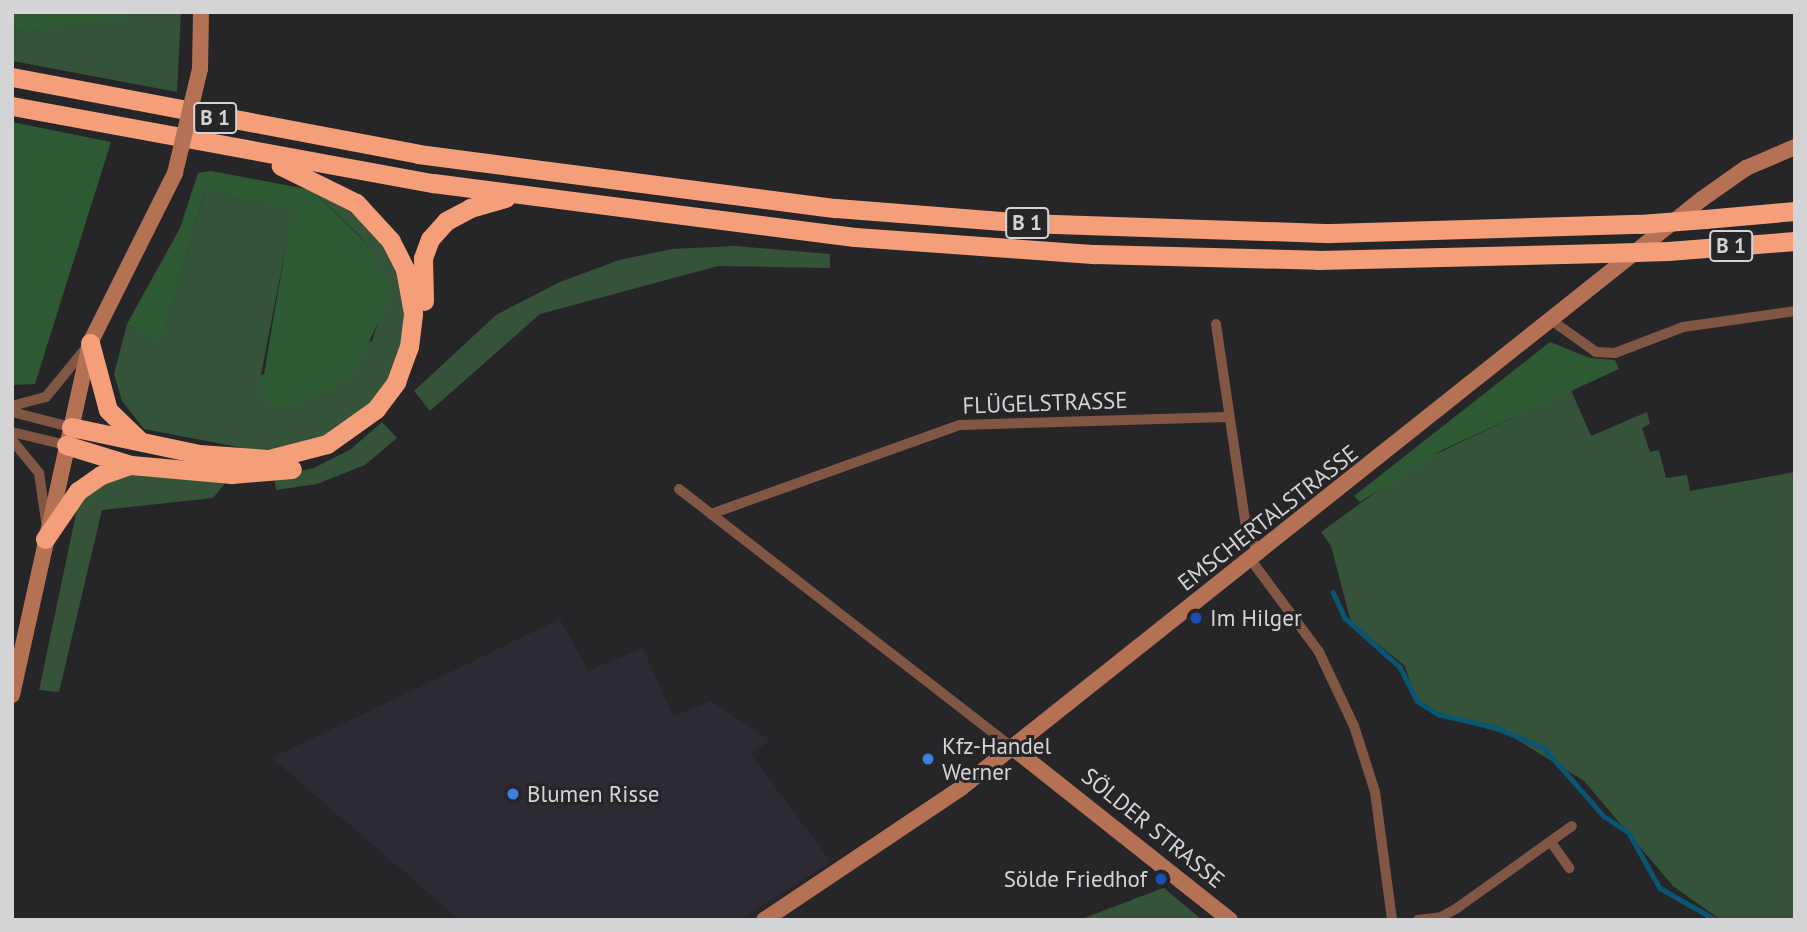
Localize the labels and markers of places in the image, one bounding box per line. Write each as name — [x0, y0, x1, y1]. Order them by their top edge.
place label: Im Hilger — [1210, 604, 1302, 632]
marker: Im Hilger — [1188, 610, 1204, 626]
place label: Kfz-Handel Werner — [942, 732, 1051, 786]
marker: Kfz-Handel Werner — [920, 751, 936, 767]
place label: Blumen Risse — [527, 780, 660, 808]
marker: Blumen Risse — [505, 786, 521, 802]
place label: Sölde Friedhof — [1004, 865, 1147, 893]
marker: Sölde Friedhof — [1153, 871, 1169, 887]

